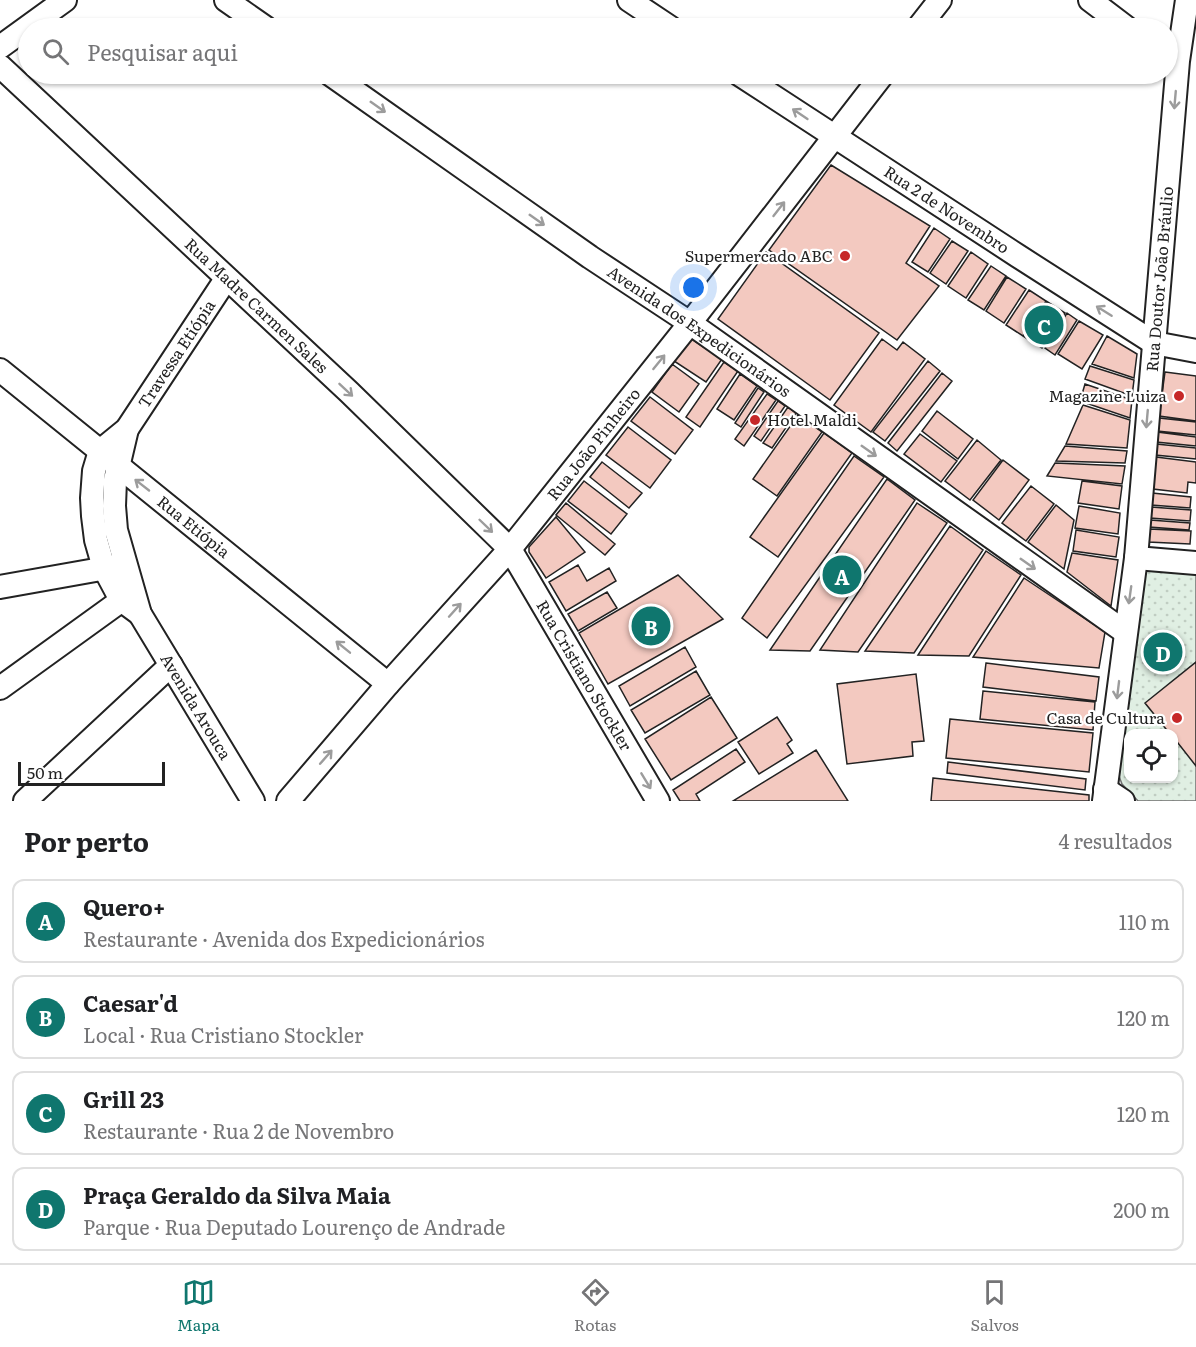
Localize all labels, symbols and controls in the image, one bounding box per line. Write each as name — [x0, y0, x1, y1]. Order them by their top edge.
search box — [18, 18, 1178, 84]
icon: search — [39, 35, 72, 68]
text: Pesquisar aqui — [87, 35, 238, 68]
one-way arrow — [1169, 89, 1180, 109]
one-way arrow — [369, 101, 385, 113]
one-way arrow — [792, 108, 809, 120]
street label: Rua 2 de Novembro — [880, 159, 1015, 259]
street label: Rua Doutor João Bráulio — [1139, 185, 1178, 373]
one-way arrow — [772, 201, 785, 217]
one-way arrow — [528, 214, 544, 226]
street label: Rua Madre Carmen Sales — [180, 232, 334, 378]
place label: Supermercado ABC — [685, 243, 833, 267]
marker: Supermercado ABC — [838, 249, 852, 263]
street label: Avenida dos Expedicionários — [603, 259, 796, 402]
your location — [679, 273, 708, 302]
street label: Travessa Etiópia — [131, 294, 220, 412]
pin: C — [1024, 302, 1064, 348]
one-way arrow — [1096, 305, 1113, 318]
one-way arrow — [652, 355, 665, 371]
one-way arrow — [338, 382, 353, 396]
street label: Rua João Pinheiro — [540, 382, 645, 505]
place label: Magazine Luiza — [1048, 383, 1167, 407]
marker: Magazine Luiza — [1172, 389, 1186, 403]
place label: Hotel Maldi — [767, 407, 857, 431]
one-way arrow — [1141, 409, 1152, 429]
marker: Hotel Maldi — [748, 413, 762, 427]
one-way arrow — [861, 445, 877, 457]
one-way arrow — [134, 479, 150, 492]
street label: Rua Etiópia — [153, 489, 236, 563]
one-way arrow — [478, 518, 493, 533]
pin: A — [822, 552, 862, 598]
one-way arrow — [1020, 558, 1036, 570]
one-way arrow — [1125, 585, 1136, 605]
street label: Rua Cristiano Stockler — [531, 595, 639, 755]
one-way arrow — [448, 603, 462, 618]
pin: B — [632, 604, 670, 648]
pin: D — [1144, 630, 1182, 674]
one-way arrow — [335, 641, 351, 654]
street label: Avenida Arouca — [155, 648, 238, 764]
one-way arrow — [1112, 680, 1123, 700]
place label: Casa de Cultura — [1046, 705, 1165, 729]
marker: Casa de Cultura — [1170, 711, 1184, 725]
map controls — [1124, 729, 1178, 783]
button: locate — [1124, 729, 1178, 783]
one-way arrow — [320, 749, 333, 765]
scale bar — [18, 759, 165, 786]
text: 50 m — [27, 760, 63, 784]
one-way arrow — [640, 772, 652, 789]
text: Por perto — [24, 821, 149, 860]
text: 4 resultados — [1058, 825, 1172, 855]
text: Quero+ — [83, 890, 166, 923]
text: A — [38, 906, 53, 936]
text: 110 m — [1119, 906, 1170, 936]
text: Restaurante · Avenida dos Expedicionários — [83, 923, 484, 953]
text: Caesar'd — [83, 986, 178, 1019]
text: B — [39, 1002, 52, 1032]
text: 120 m — [1117, 1002, 1170, 1032]
text: Local · Rua Cristiano Stockler — [83, 1019, 363, 1049]
text: Grill 23 — [83, 1082, 164, 1115]
text: C — [38, 1098, 53, 1128]
text: 120 m — [1117, 1098, 1170, 1128]
text: Restaurante · Rua 2 de Novembro — [83, 1115, 394, 1145]
text: Praça Geraldo da Silva Maia — [83, 1178, 391, 1211]
text: D — [38, 1194, 53, 1224]
text: 200 m — [1113, 1194, 1170, 1224]
text: Parque · Rua Deputado Lourenço de Andrade — [83, 1211, 505, 1241]
tab: Mapa — [177, 1276, 220, 1336]
tab: Rotas — [574, 1276, 616, 1336]
tab: Salvos — [971, 1276, 1019, 1336]

